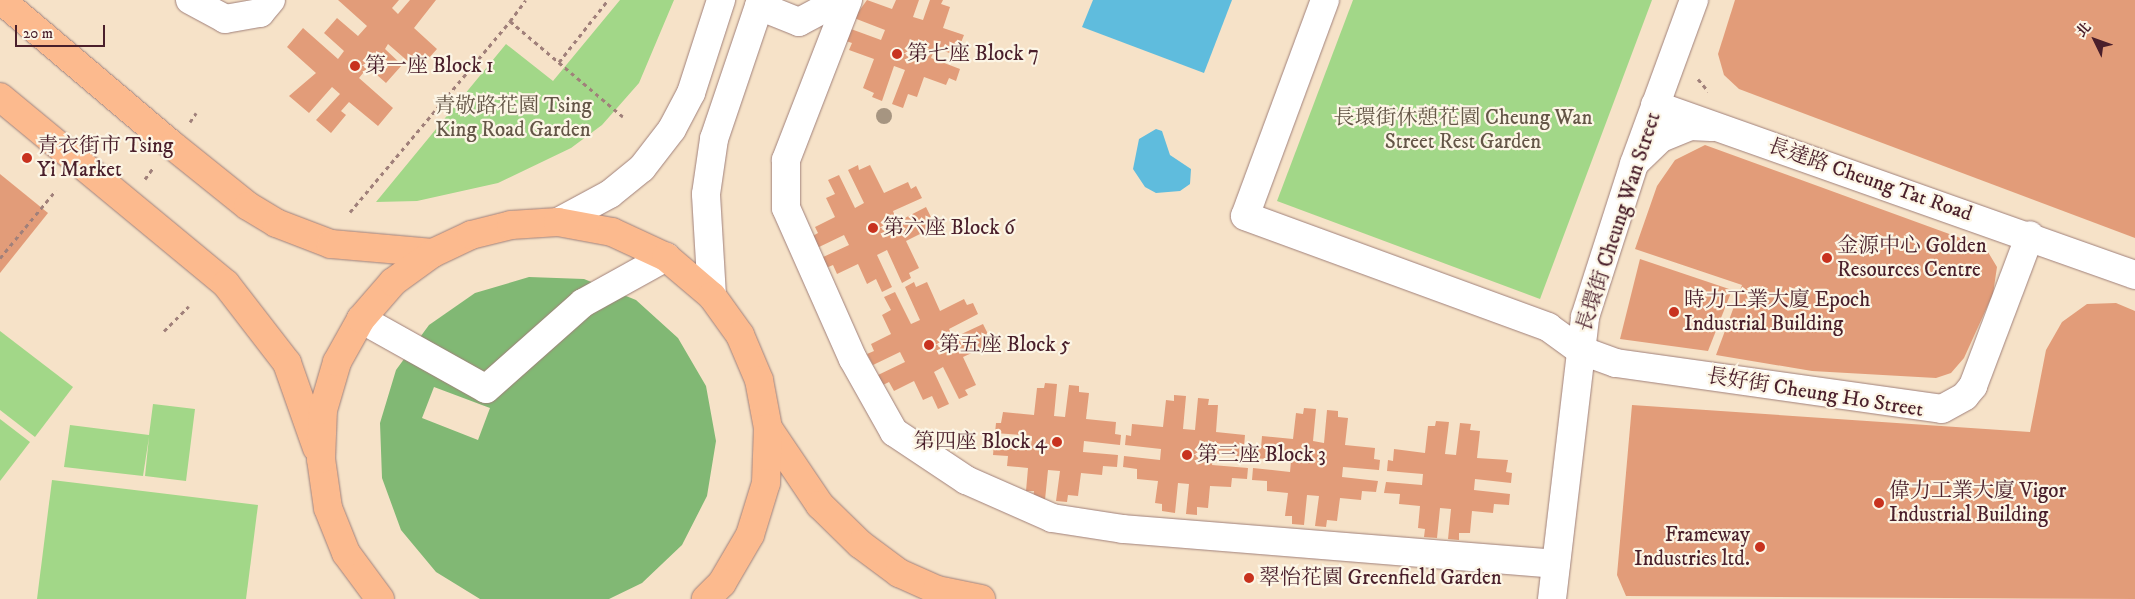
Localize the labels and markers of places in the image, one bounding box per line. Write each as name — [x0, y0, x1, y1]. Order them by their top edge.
place label: 第七座 Block 7 — [907, 41, 1039, 67]
marker: 第七座 Block 7 — [891, 48, 903, 60]
place label: 第一座 Block 1 — [365, 53, 494, 79]
marker: 第一座 Block 1 — [349, 60, 361, 72]
place label: 青衣街市 Tsing Yi Market — [37, 133, 173, 183]
marker: 青衣街市 Tsing Yi Market — [21, 152, 33, 164]
place label: 第六座 Block 6 — [883, 215, 1015, 241]
marker: 第六座 Block 6 — [867, 222, 879, 234]
place label: 金源中心 Golden Resources Centre — [1837, 233, 1987, 283]
marker: 金源中心 Golden Resources Centre — [1821, 252, 1833, 264]
place label: 時力工業大廈 Epoch Industrial Building — [1684, 287, 1870, 337]
marker: 時力工業大廈 Epoch Industrial Building — [1668, 306, 1680, 318]
place label: 第五座 Block 5 — [939, 332, 1071, 358]
marker: 第五座 Block 5 — [923, 339, 935, 351]
place label: 第四座 Block 4 — [914, 429, 1047, 455]
marker: 第四座 Block 4 — [1051, 436, 1063, 448]
place label: 第三座 Block 3 — [1197, 442, 1326, 468]
marker: 第三座 Block 3 — [1181, 449, 1193, 461]
place label: 偉力工業大廈 Vigor Industrial Building — [1889, 478, 2066, 528]
marker: 偉力工業大廈 Vigor Industrial Building — [1873, 497, 1885, 509]
place label: Frameway Industries ltd. — [1634, 522, 1750, 572]
marker: Frameway Industries ltd. — [1754, 541, 1766, 553]
place label: 翠怡花園 Greenfield Garden — [1259, 565, 1502, 591]
marker: 翠怡花園 Greenfield Garden — [1243, 572, 1255, 584]

